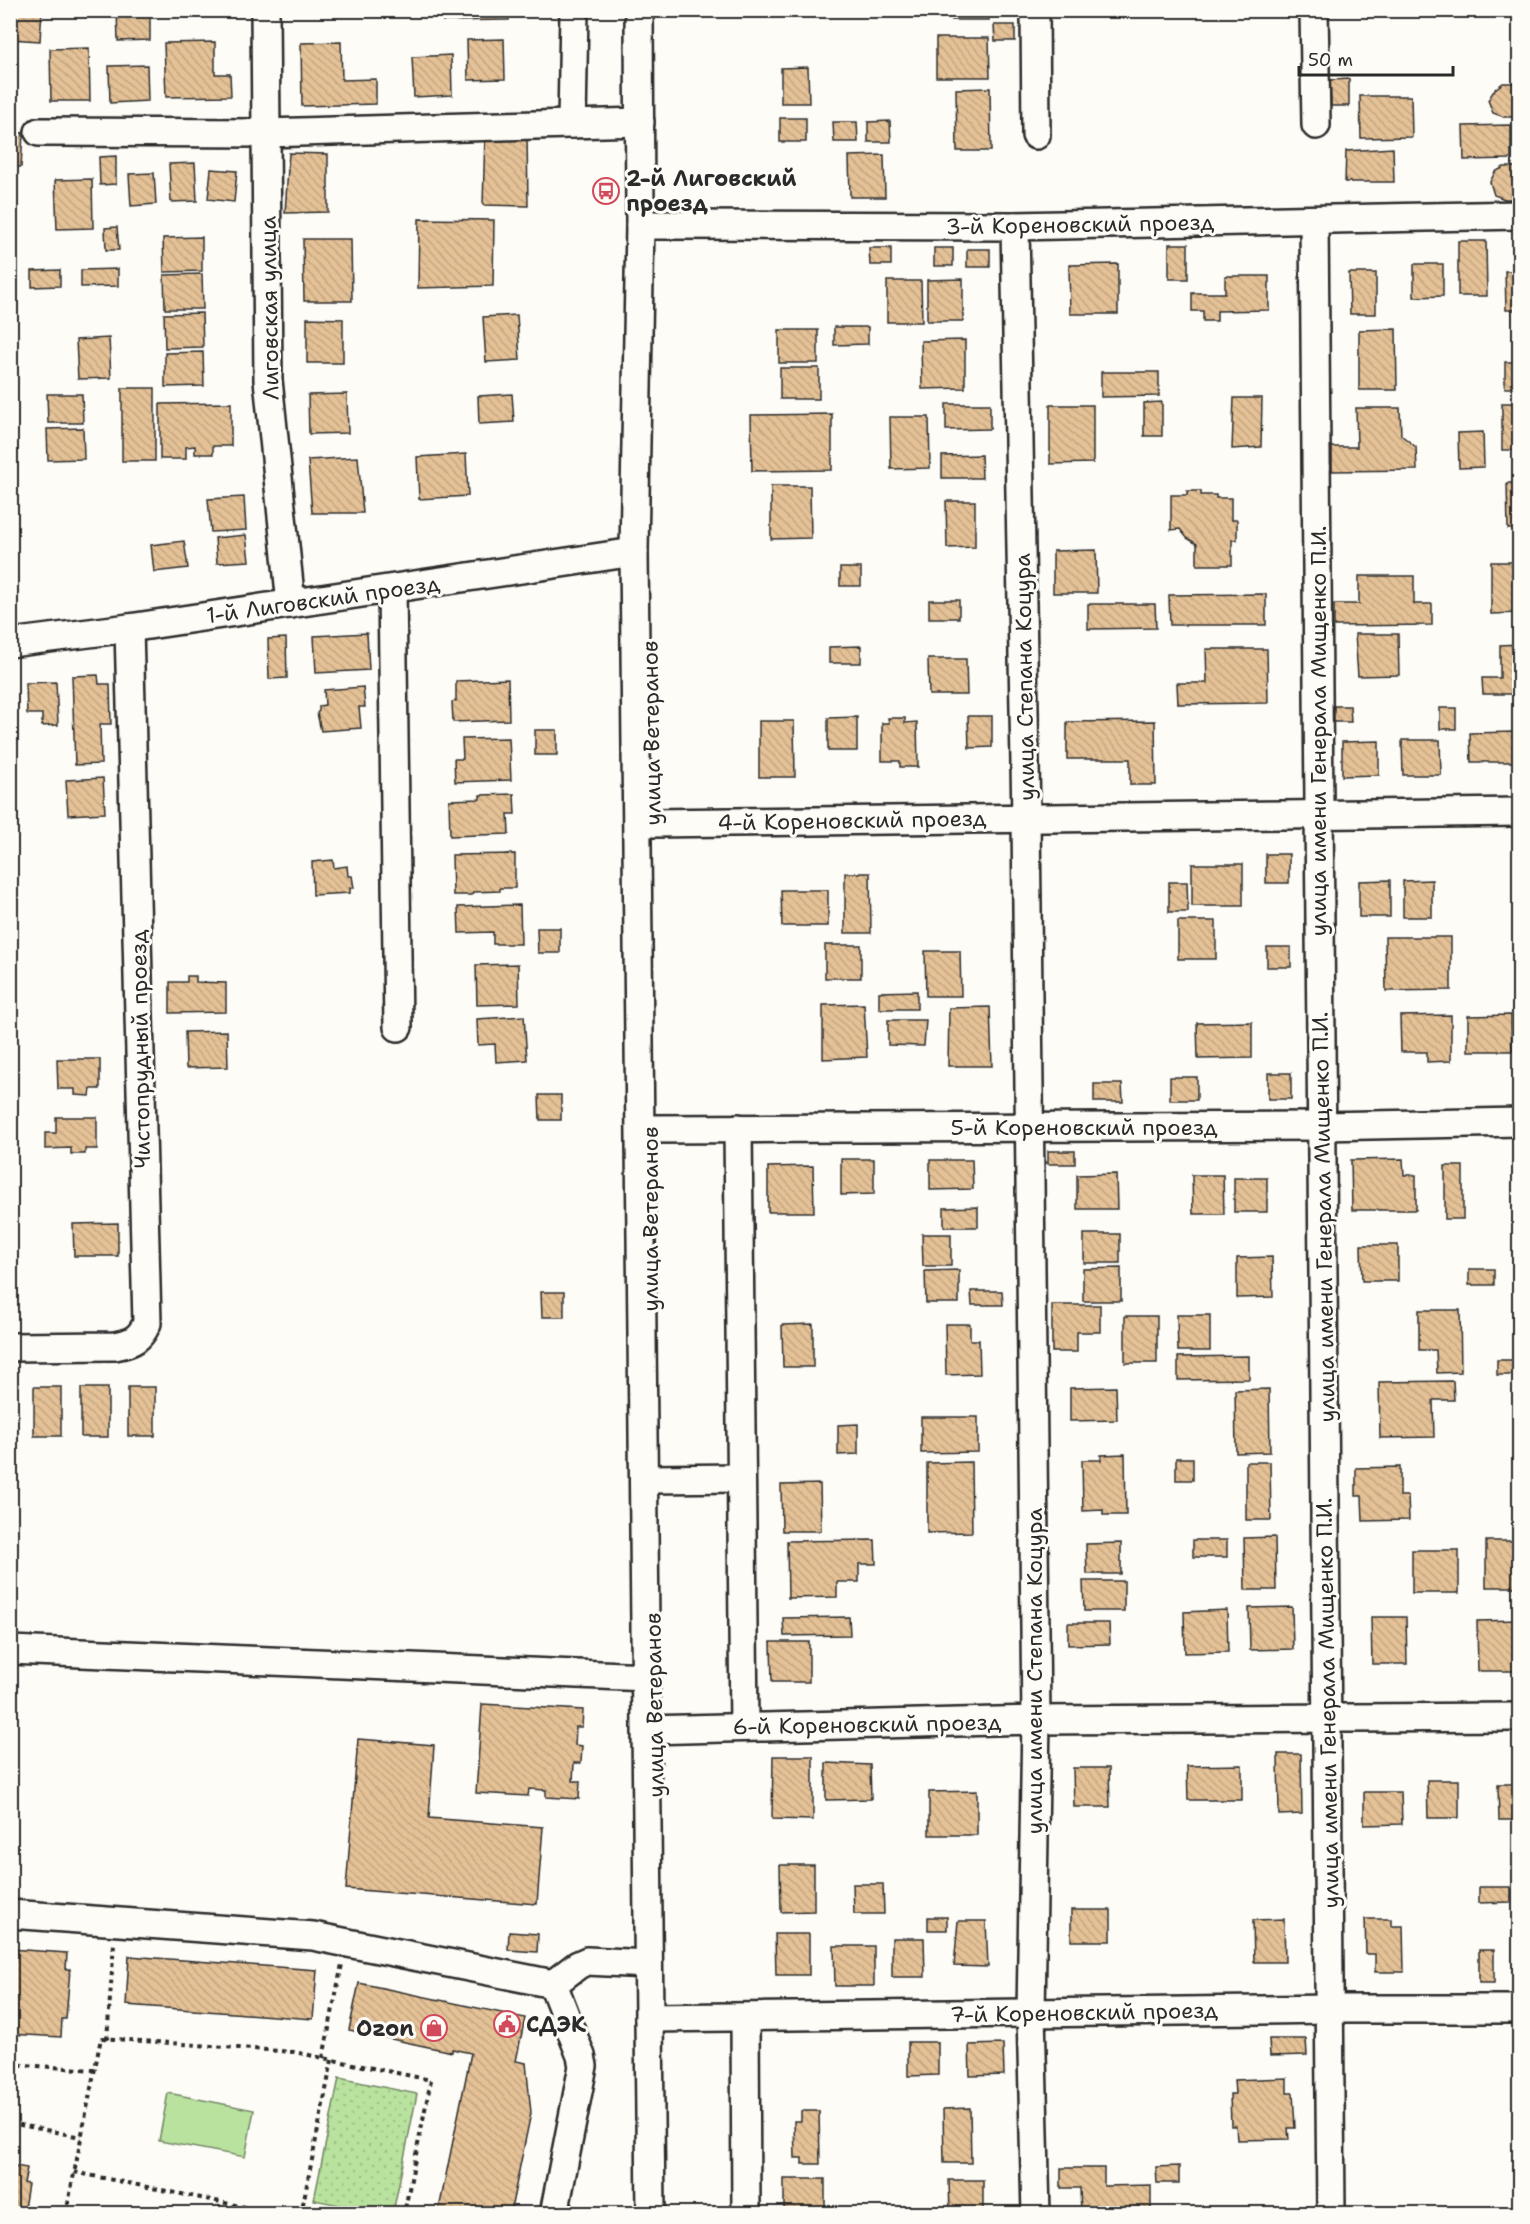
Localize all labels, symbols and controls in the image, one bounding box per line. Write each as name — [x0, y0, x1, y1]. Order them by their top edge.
scale bar — [1299, 39, 1454, 77]
text: 50 m — [1308, 48, 1353, 72]
place label: 2-й Лиговский проезд — [626, 164, 797, 218]
bus stop icon: 2-й Лиговский проезд — [591, 176, 621, 206]
street label: 3-й Кореновский проезд — [945, 208, 1215, 241]
street label: Лиговская улица — [253, 215, 286, 400]
street label: улица имени Генерала Мищенко П.И. — [1304, 526, 1333, 936]
street label: улица Степана Коцура — [1008, 553, 1041, 801]
street label: 1-й Лиговский проезд — [204, 569, 442, 630]
street label: улица Ветеранов — [635, 640, 668, 826]
street label: 4-й Кореновский проезд — [717, 804, 987, 837]
street label: Чистопрудный проезд — [124, 929, 157, 1169]
street label: улица имени Генерала Мищенко П.И. — [1305, 1011, 1342, 1423]
street label: 5-й Кореновский проезд — [950, 1113, 1218, 1142]
street label: улица Ветеранов — [636, 1126, 665, 1312]
street label: улица имени Генерала Мищенко П.И. — [1309, 1497, 1346, 1909]
street label: улица имени Степана Коцура — [1020, 1507, 1049, 1834]
street label: улица Ветеранов — [638, 1612, 671, 1798]
street label: 6-й Кореновский проезд — [732, 1708, 1002, 1741]
street label: 7-й Кореновский проезд — [950, 1996, 1218, 2029]
public building icon: СДЭК — [492, 2009, 522, 2039]
place label: СДЭК — [526, 2010, 586, 2039]
shop icon: Ozon — [419, 2013, 449, 2043]
place label: Ozon — [356, 2014, 414, 2043]

